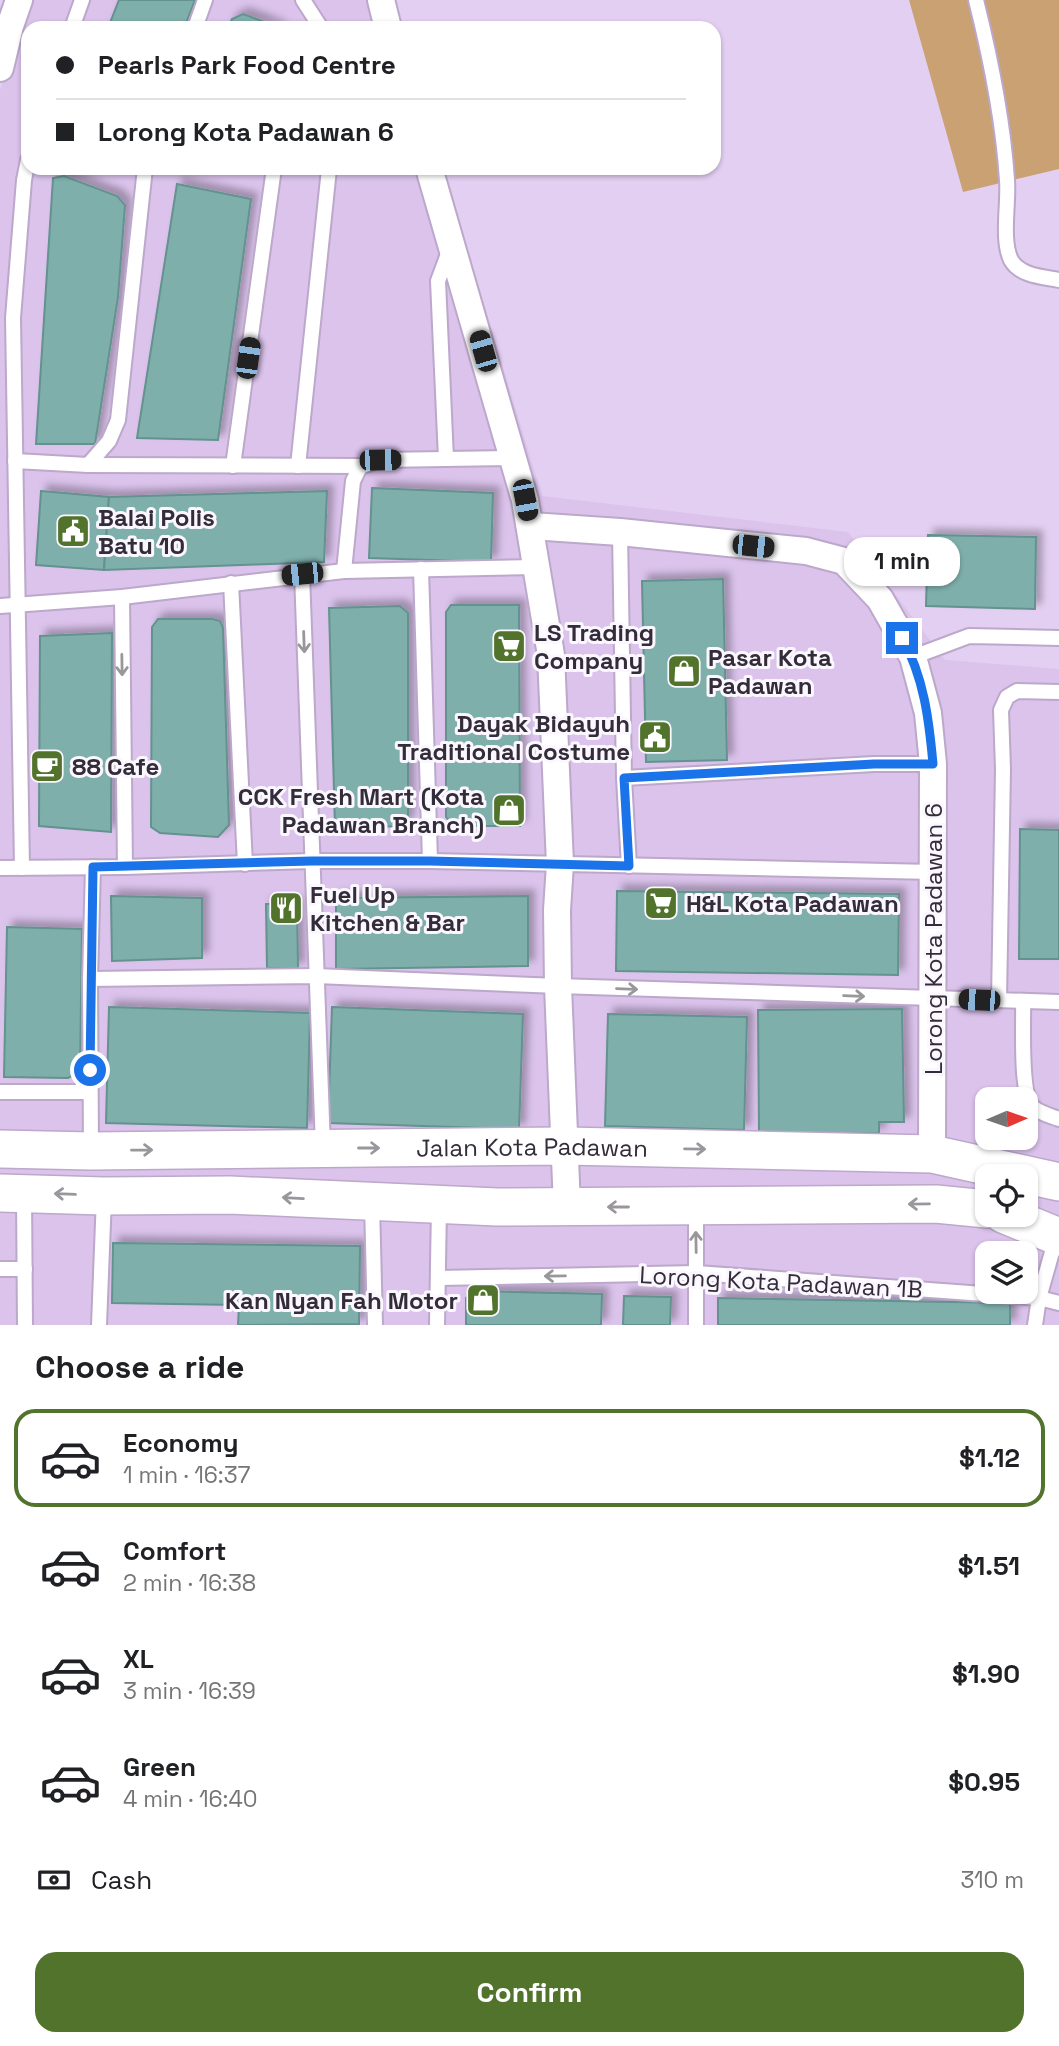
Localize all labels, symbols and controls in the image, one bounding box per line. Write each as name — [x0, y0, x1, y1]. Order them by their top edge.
text: Pearls Park Food Centre — [98, 48, 396, 82]
text: Lorong Kota Padawan 6 — [98, 115, 394, 149]
car — [468, 328, 499, 374]
car — [235, 336, 262, 380]
car — [359, 449, 402, 471]
car — [511, 477, 540, 523]
place label: Balai Polis Batu 10 — [98, 502, 215, 561]
public building icon: Balai Polis Batu 10 — [54, 512, 92, 550]
car — [732, 533, 775, 559]
callout: 1 min — [844, 536, 960, 586]
text: 1 min — [874, 546, 930, 576]
car — [281, 561, 324, 587]
place label: LS Trading Company — [534, 617, 654, 676]
route end — [886, 622, 918, 654]
supermarket icon: LS Trading Company — [490, 627, 528, 665]
one-way arrow — [298, 631, 311, 654]
place label: Pasar Kota Padawan — [708, 642, 832, 701]
shop icon: Pasar Kota Padawan — [665, 652, 703, 690]
one-way arrow — [116, 653, 129, 676]
place label: Dayak Bidayuh Traditional Costume — [397, 708, 630, 767]
public building icon: Dayak Bidayuh Traditional Costume — [636, 718, 674, 756]
cafe icon: 88 Cafe — [28, 747, 66, 785]
place label: 88 Cafe — [72, 751, 159, 782]
place label: CCK Fresh Mart (Kota Padawan Branch) — [238, 781, 484, 840]
shop icon: CCK Fresh Mart (Kota Padawan Branch) — [490, 791, 528, 829]
street label: Lorong Kota Padawan 6 — [918, 803, 949, 1075]
place label: Fuel Up Kitchen & Bar — [310, 879, 465, 938]
supermarket icon: H&L Kota Padawan — [642, 884, 680, 922]
place label: H&L Kota Padawan — [686, 888, 899, 919]
restaurant icon: Fuel Up Kitchen & Bar — [267, 889, 305, 927]
one-way arrow — [615, 982, 638, 995]
one-way arrow — [842, 989, 865, 1003]
car — [958, 989, 1001, 1011]
route start — [74, 1054, 106, 1086]
north arrow — [975, 1087, 1038, 1150]
map controls — [975, 1087, 1038, 1304]
street label: Jalan Kota Padawan — [416, 1130, 648, 1163]
one-way arrow — [357, 1141, 380, 1154]
one-way arrow — [683, 1142, 706, 1156]
one-way arrow — [130, 1143, 153, 1157]
button: locate — [975, 1164, 1038, 1227]
one-way arrow — [54, 1188, 77, 1201]
one-way arrow — [282, 1191, 305, 1204]
one-way arrow — [908, 1197, 931, 1211]
one-way arrow — [607, 1200, 630, 1214]
one-way arrow — [689, 1231, 703, 1254]
button: layers — [975, 1241, 1038, 1304]
street label: Lorong Kota Padawan 1B — [639, 1259, 923, 1305]
one-way arrow — [544, 1269, 567, 1283]
shop icon: Kan Nyan Fah Motor — [464, 1281, 502, 1319]
place label: Kan Nyan Fah Motor — [225, 1285, 458, 1316]
text: Choose a ride — [35, 1347, 245, 1387]
text: Economy — [123, 1426, 239, 1460]
icon: car — [39, 1427, 102, 1490]
text: $1.12 — [959, 1441, 1020, 1475]
text: 1 min · 16:37 — [123, 1460, 251, 1490]
text: Comfort — [123, 1534, 226, 1568]
icon: car — [39, 1535, 102, 1598]
text: $1.51 — [958, 1549, 1020, 1583]
text: 2 min · 16:38 — [123, 1568, 256, 1598]
text: XL — [123, 1642, 154, 1676]
icon: car — [39, 1643, 102, 1706]
text: $1.90 — [952, 1657, 1020, 1691]
text: 3 min · 16:39 — [123, 1676, 256, 1706]
text: Green — [123, 1750, 196, 1784]
icon: car — [39, 1751, 102, 1814]
text: $0.95 — [948, 1765, 1020, 1799]
text: 4 min · 16:40 — [123, 1784, 258, 1814]
icon: cash — [35, 1861, 73, 1899]
text: Cash — [91, 1863, 152, 1897]
text: 310 m — [960, 1865, 1024, 1895]
button: Confirm — [35, 1952, 1024, 2032]

